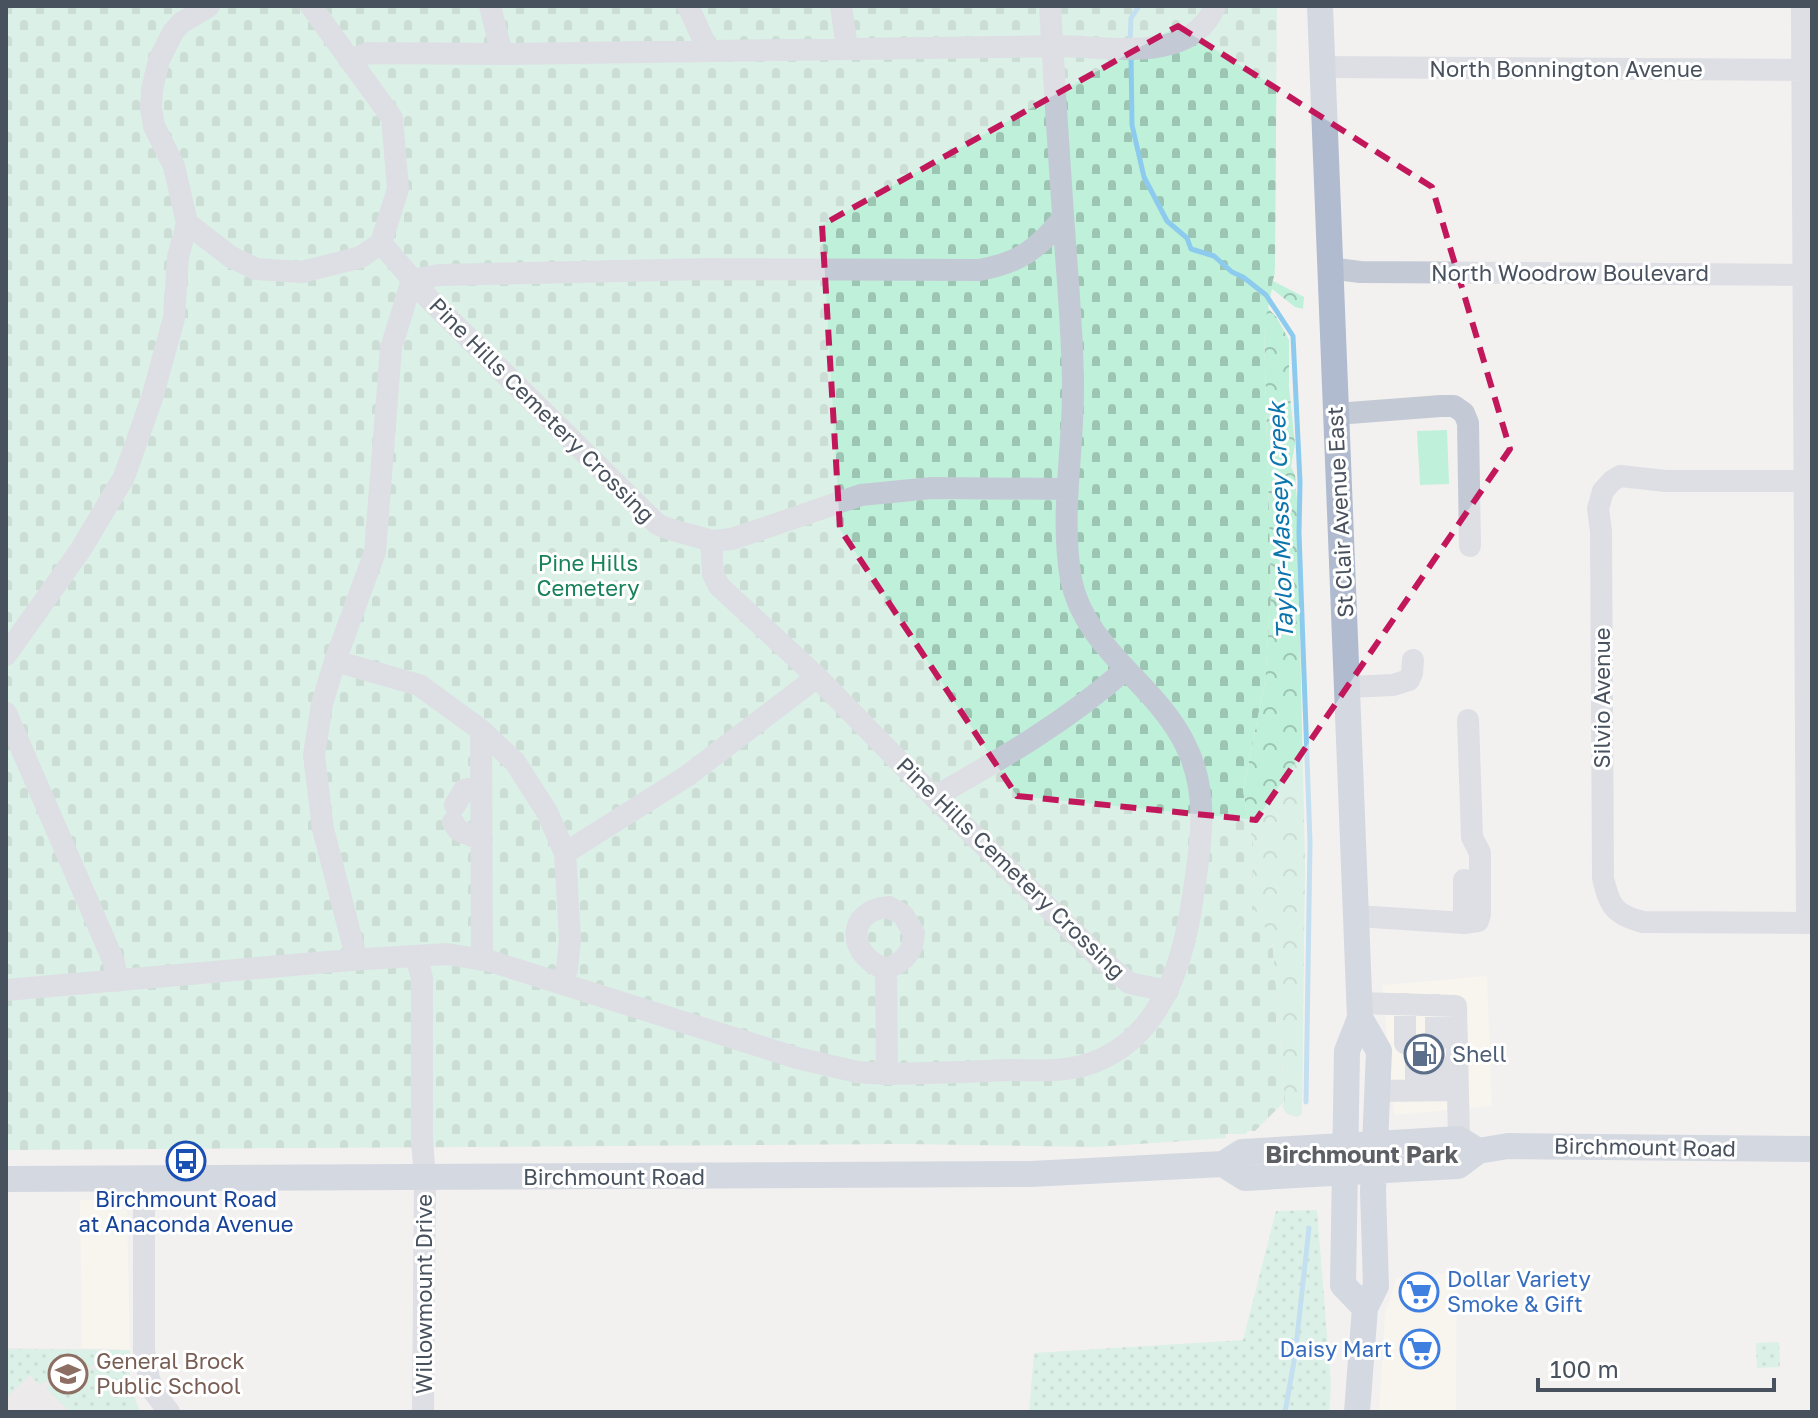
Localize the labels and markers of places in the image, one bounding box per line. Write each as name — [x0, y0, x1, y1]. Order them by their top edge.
fuel station icon: Shell — [1403, 1033, 1445, 1075]
place label: Shell — [1452, 1040, 1506, 1067]
bus stop icon: Birchmount Road at Anaconda Avenue — [165, 1140, 207, 1182]
place label: Birchmount Road at Anaconda Avenue — [78, 1185, 294, 1237]
place label: Dollar Variety Smoke & Gift — [1447, 1265, 1591, 1317]
supermarket icon: Dollar Variety Smoke & Gift — [1398, 1271, 1440, 1313]
supermarket icon: Daisy Mart — [1399, 1328, 1441, 1370]
place label: Daisy Mart — [1280, 1335, 1392, 1362]
place label: General Brock Public School — [96, 1347, 245, 1399]
school or university icon: General Brock Public School — [47, 1353, 89, 1395]

